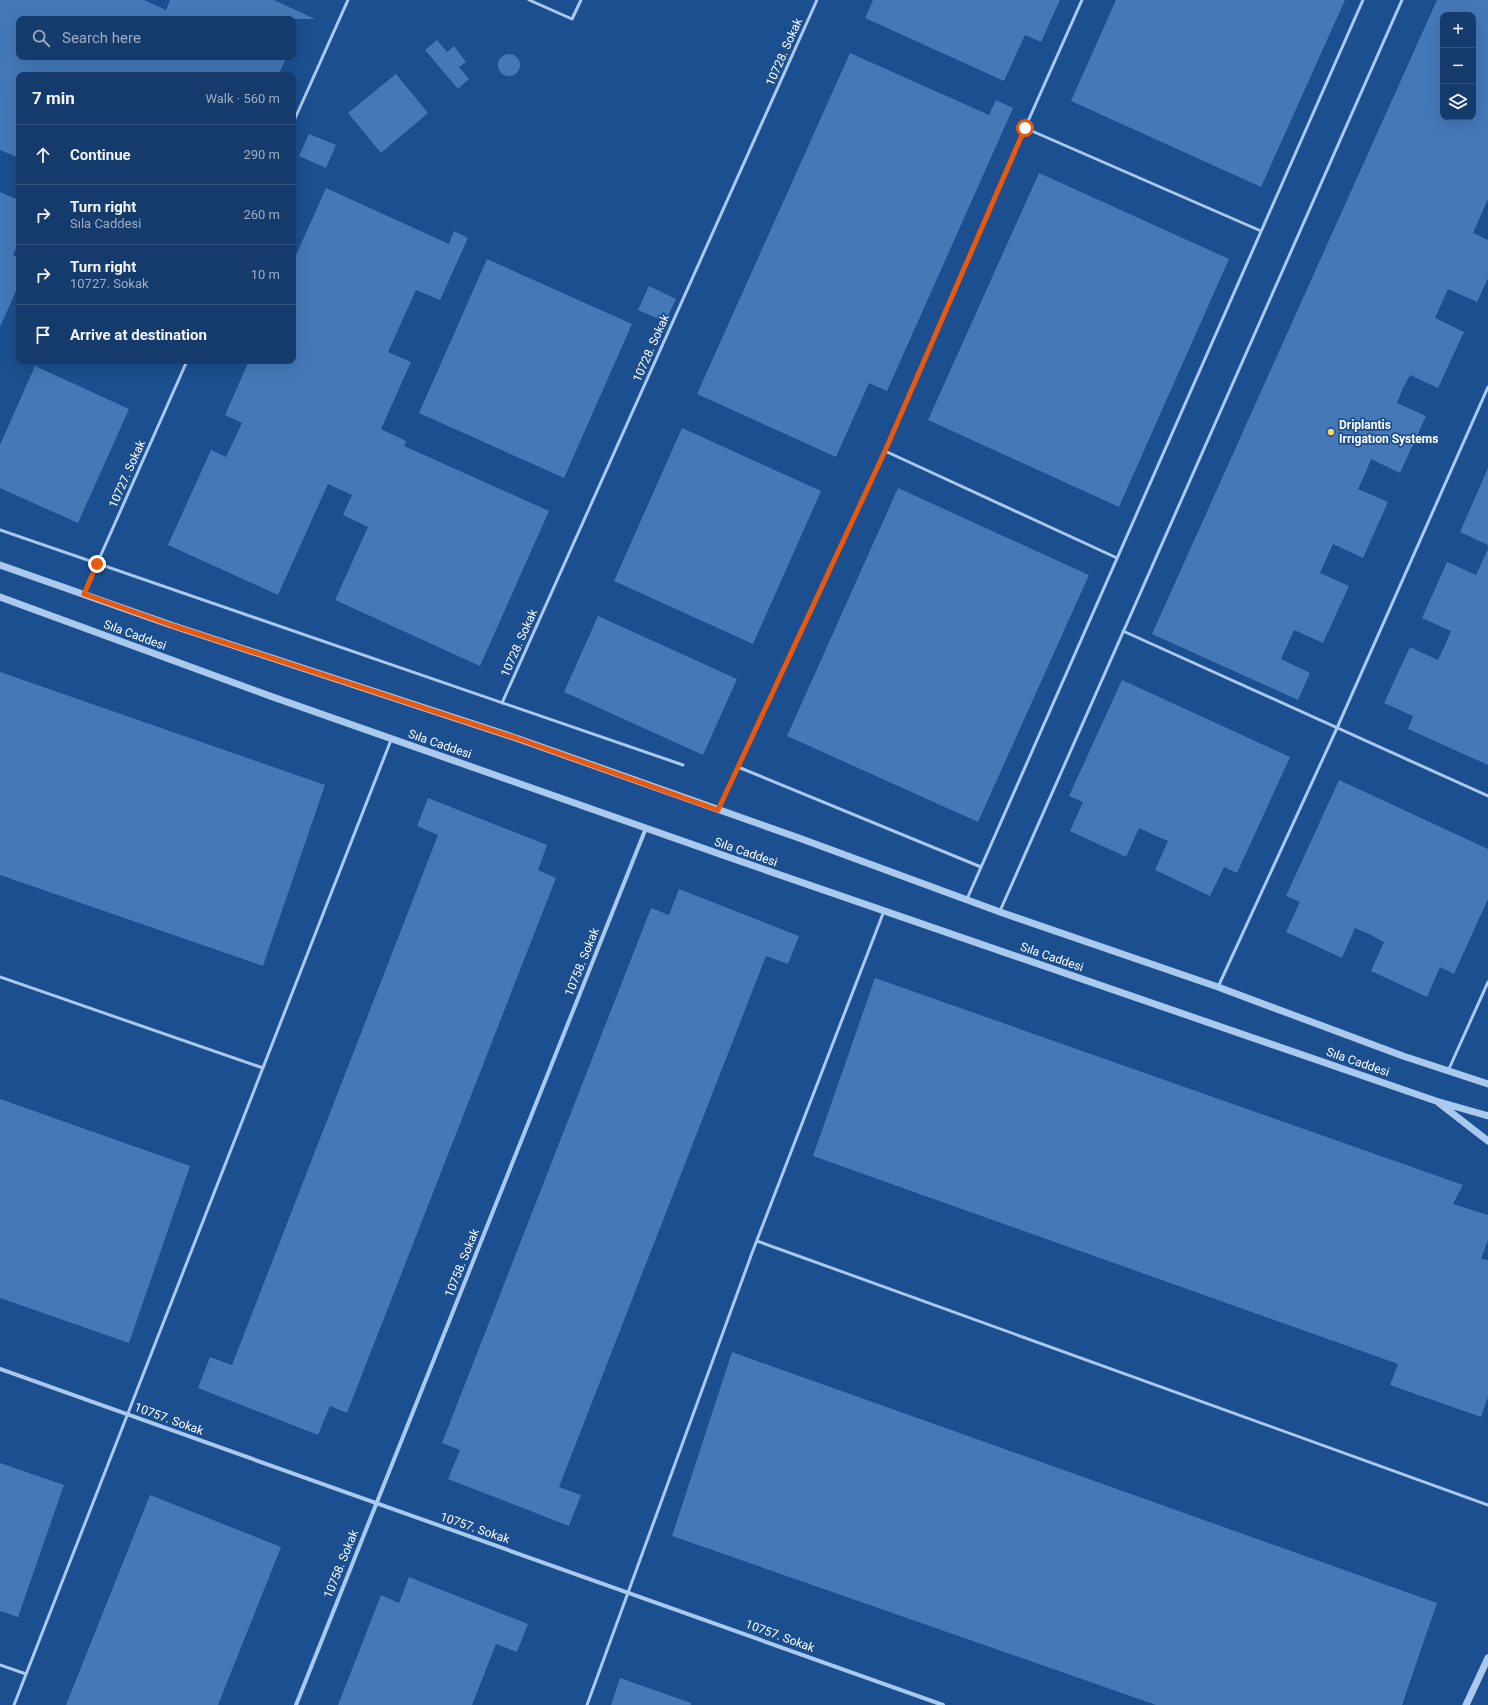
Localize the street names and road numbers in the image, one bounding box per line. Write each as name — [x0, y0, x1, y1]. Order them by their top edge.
street label: 10728. Sokak — [763, 15, 806, 88]
street label: 10728. Sokak — [630, 311, 673, 384]
street label: 10727. Sokak — [106, 437, 149, 510]
street label: 10728. Sokak — [498, 606, 541, 679]
street label: Sıla Caddesi — [102, 617, 168, 653]
street label: Sıla Caddesi — [407, 727, 473, 761]
street label: Sıla Caddesi — [713, 835, 779, 869]
street label: 10758. Sokak — [562, 925, 602, 998]
street label: Sıla Caddesi — [1019, 940, 1085, 974]
street label: Sıla Caddesi — [1325, 1045, 1391, 1079]
street label: 10758. Sokak — [442, 1226, 482, 1299]
street label: 10757. Sokak — [133, 1400, 206, 1438]
street label: 10757. Sokak — [438, 1510, 512, 1547]
street label: 10758. Sokak — [321, 1527, 361, 1600]
street label: 10757. Sokak — [744, 1617, 817, 1655]

